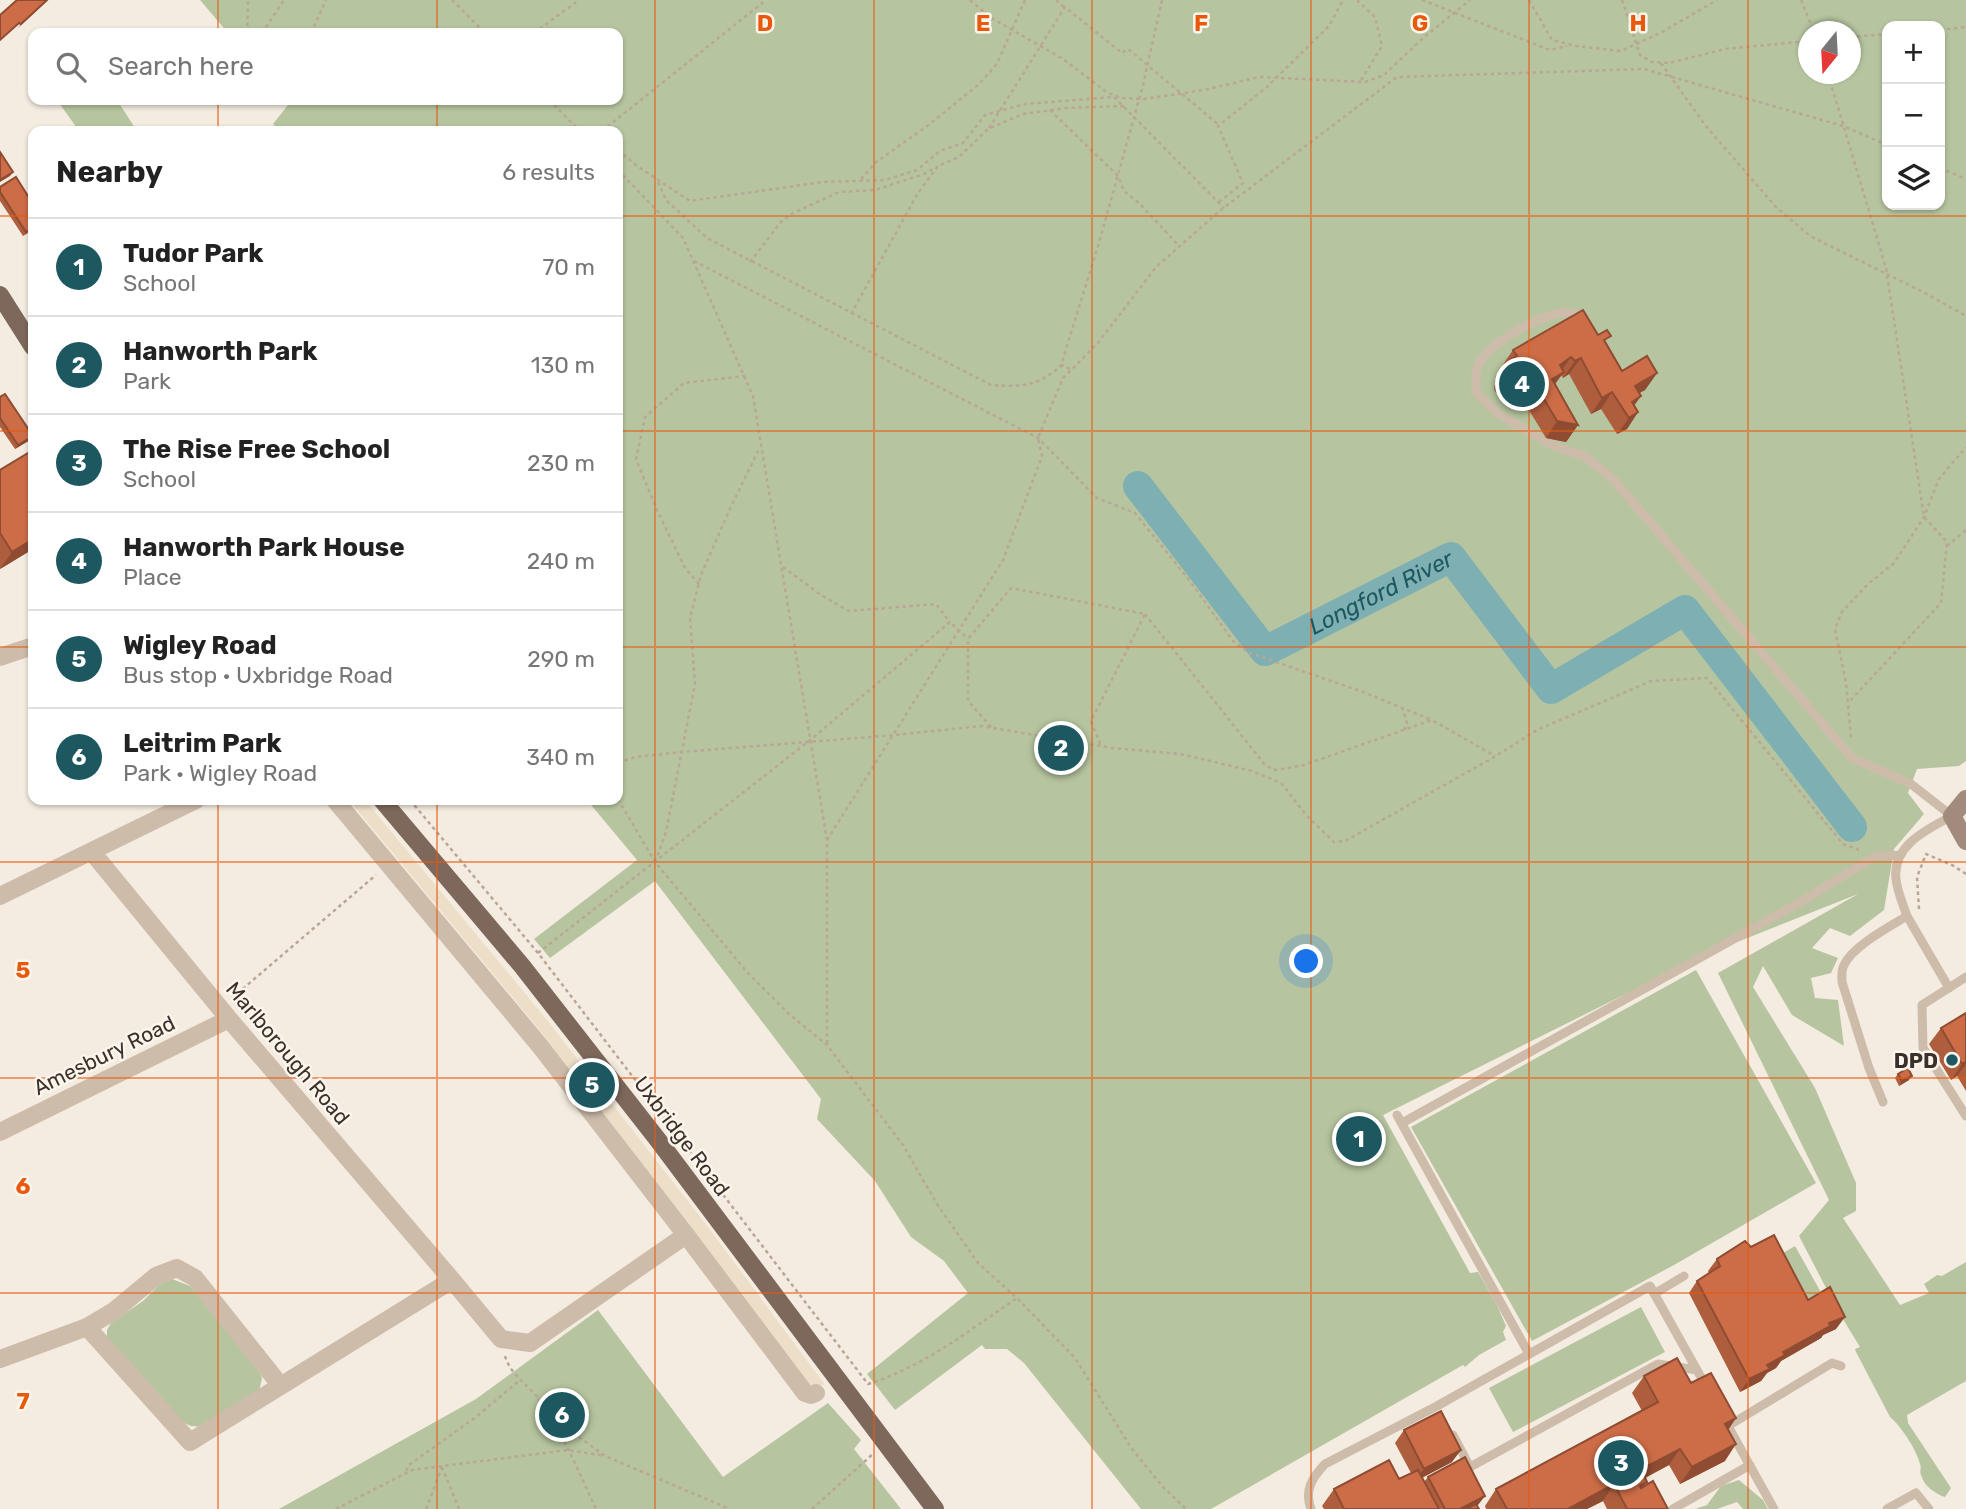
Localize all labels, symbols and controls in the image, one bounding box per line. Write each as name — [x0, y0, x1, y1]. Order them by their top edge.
text: D — [757, 9, 773, 37]
text: E — [976, 9, 990, 37]
text: F — [1194, 9, 1208, 37]
text: G — [1412, 9, 1428, 37]
text: H — [1629, 9, 1647, 37]
north arrow — [1798, 21, 1861, 84]
map controls — [1882, 21, 1945, 210]
button: + — [1882, 21, 1945, 84]
search box — [28, 28, 623, 105]
icon: search — [52, 48, 90, 86]
text: Search here — [108, 51, 254, 82]
button: − — [1882, 84, 1945, 147]
button: layers — [1882, 147, 1945, 210]
text: Nearby — [56, 154, 163, 190]
text: 6 results — [502, 158, 595, 186]
text: Tudor Park — [123, 238, 264, 269]
text: 1 — [73, 253, 85, 281]
text: 70 m — [543, 253, 595, 281]
text: School — [123, 269, 196, 297]
text: Hanworth Park — [123, 336, 317, 367]
text: 2 — [72, 351, 86, 379]
text: 130 m — [531, 351, 595, 379]
pin: 4 — [1499, 358, 1545, 410]
text: Park — [123, 367, 171, 395]
text: The Rise Free School — [123, 434, 390, 465]
text: 3 — [71, 449, 87, 477]
text: 230 m — [527, 449, 595, 477]
text: School — [123, 465, 196, 493]
text: Hanworth Park House — [123, 532, 405, 563]
water label: Longford River — [1304, 544, 1459, 641]
text: 4 — [71, 547, 87, 575]
text: 240 m — [527, 547, 595, 575]
text: Place — [123, 563, 182, 591]
text: Wigley Road — [123, 630, 277, 661]
text: 5 — [72, 645, 86, 673]
text: 290 m — [527, 645, 595, 673]
text: Bus stop · Uxbridge Road — [123, 661, 393, 689]
pin: 2 — [1038, 722, 1084, 774]
text: Leitrim Park — [123, 728, 282, 759]
text: 6 — [72, 743, 86, 771]
text: 340 m — [526, 743, 595, 771]
text: Park · Wigley Road — [123, 759, 317, 787]
your location — [1289, 944, 1323, 978]
text: 5 — [16, 956, 31, 984]
street label: Marlborough Road — [221, 977, 355, 1129]
street label: Amesbury Road — [29, 1010, 179, 1100]
place label: DPD — [1894, 1048, 1938, 1073]
marker: DPD — [1944, 1052, 1960, 1068]
pin: 5 — [569, 1059, 615, 1111]
street label: Uxbridge Road — [629, 1071, 735, 1201]
pin: 1 — [1336, 1113, 1382, 1165]
text: 6 — [16, 1172, 31, 1200]
text: 7 — [16, 1387, 30, 1415]
pin: 6 — [539, 1389, 585, 1441]
pin: 3 — [1598, 1437, 1644, 1489]

